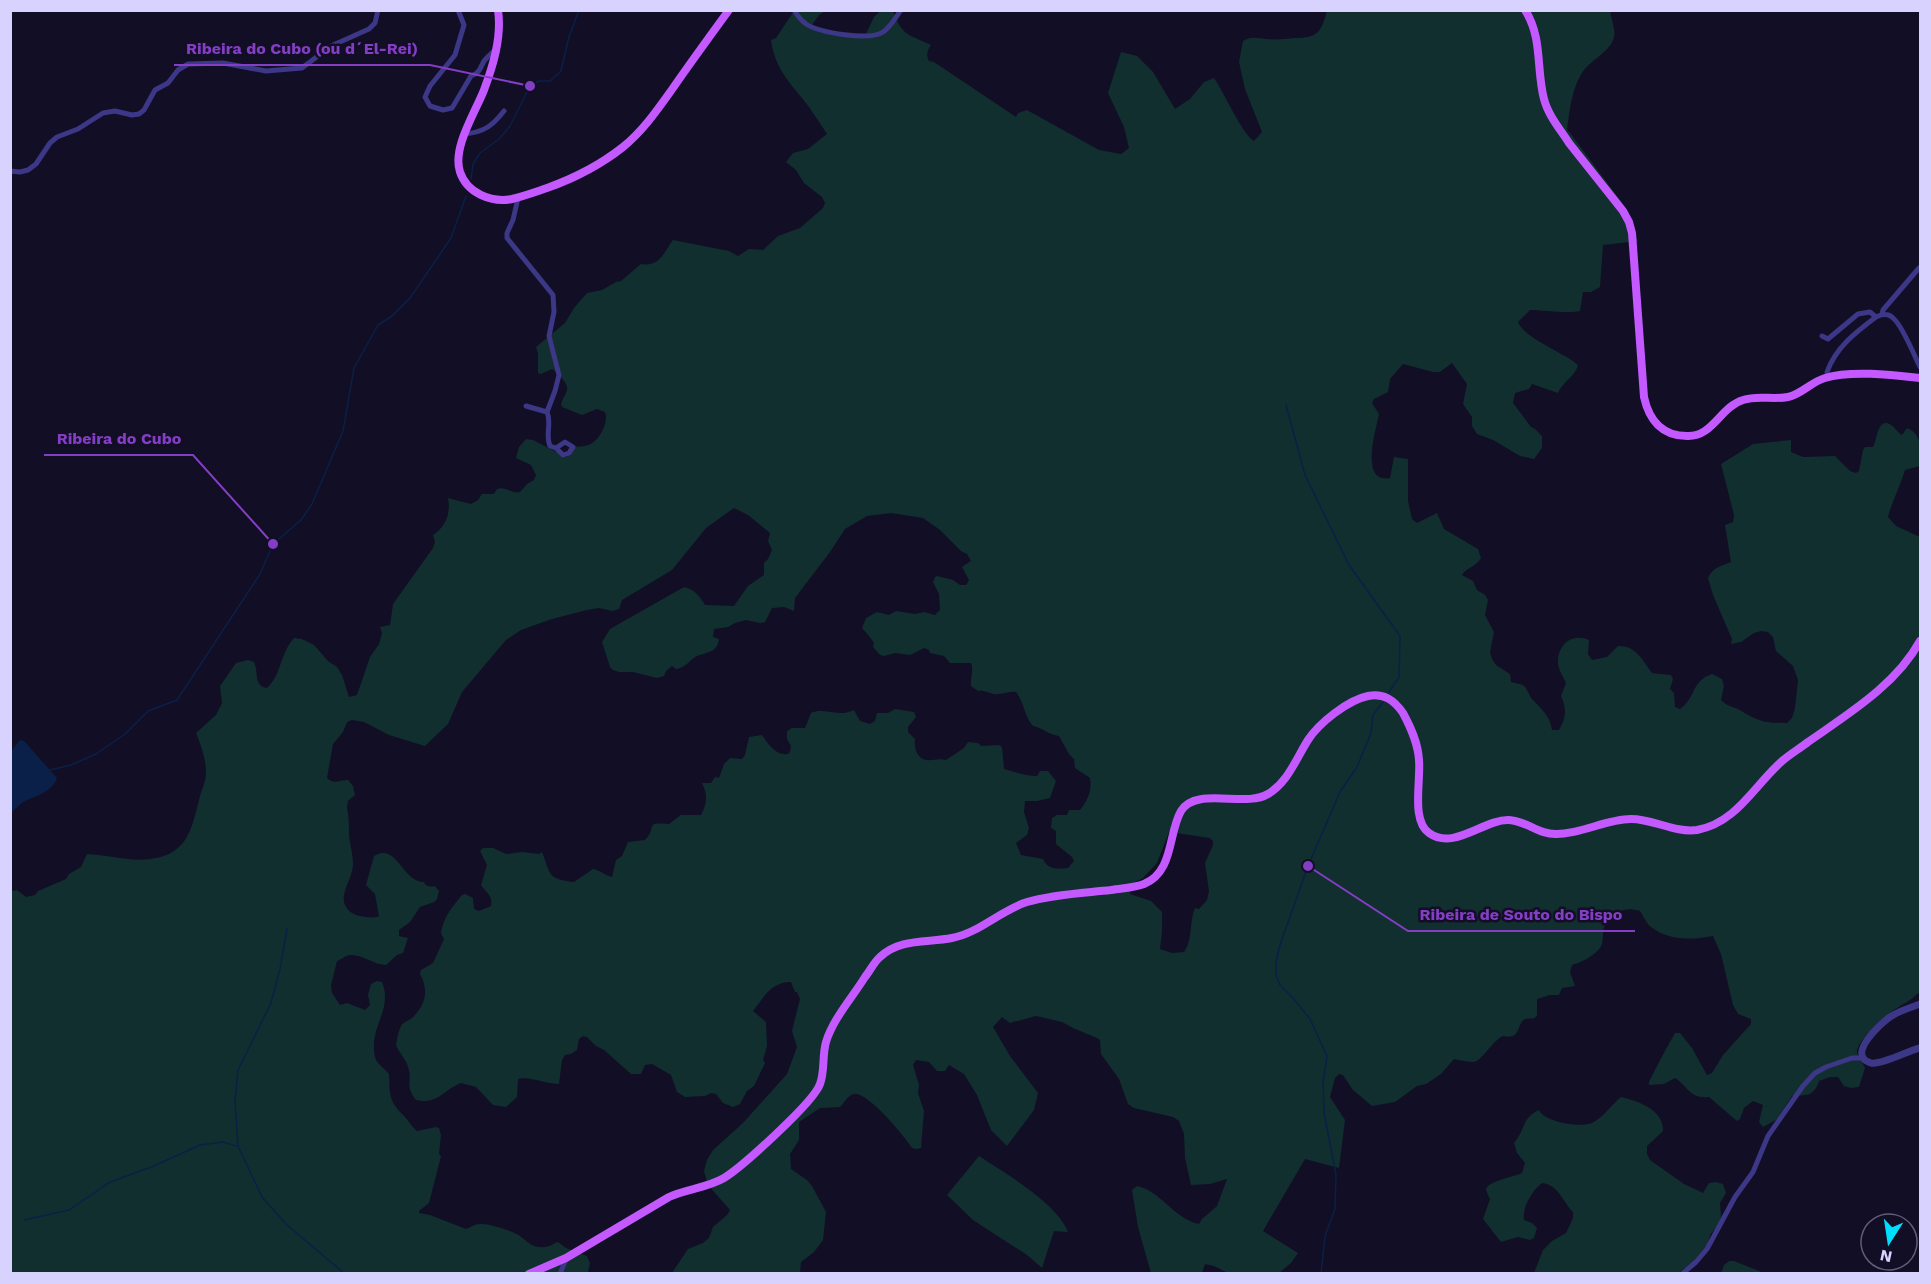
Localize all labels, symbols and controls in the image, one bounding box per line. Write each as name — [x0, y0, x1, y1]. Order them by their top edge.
callout: Ribeira do Cubo (ou d´El-Rei) — [174, 31, 430, 65]
text: Ribeira do Cubo (ou d´El-Rei) — [186, 39, 418, 58]
callout: Ribeira do Cubo — [44, 421, 193, 455]
text: Ribeira do Cubo — [57, 429, 182, 448]
callout: Ribeira de Souto do Bispo — [1408, 897, 1635, 931]
text: Ribeira de Souto do Bispo — [1420, 905, 1623, 924]
north arrow — [1859, 1212, 1919, 1272]
text: N — [1878, 1246, 1894, 1267]

